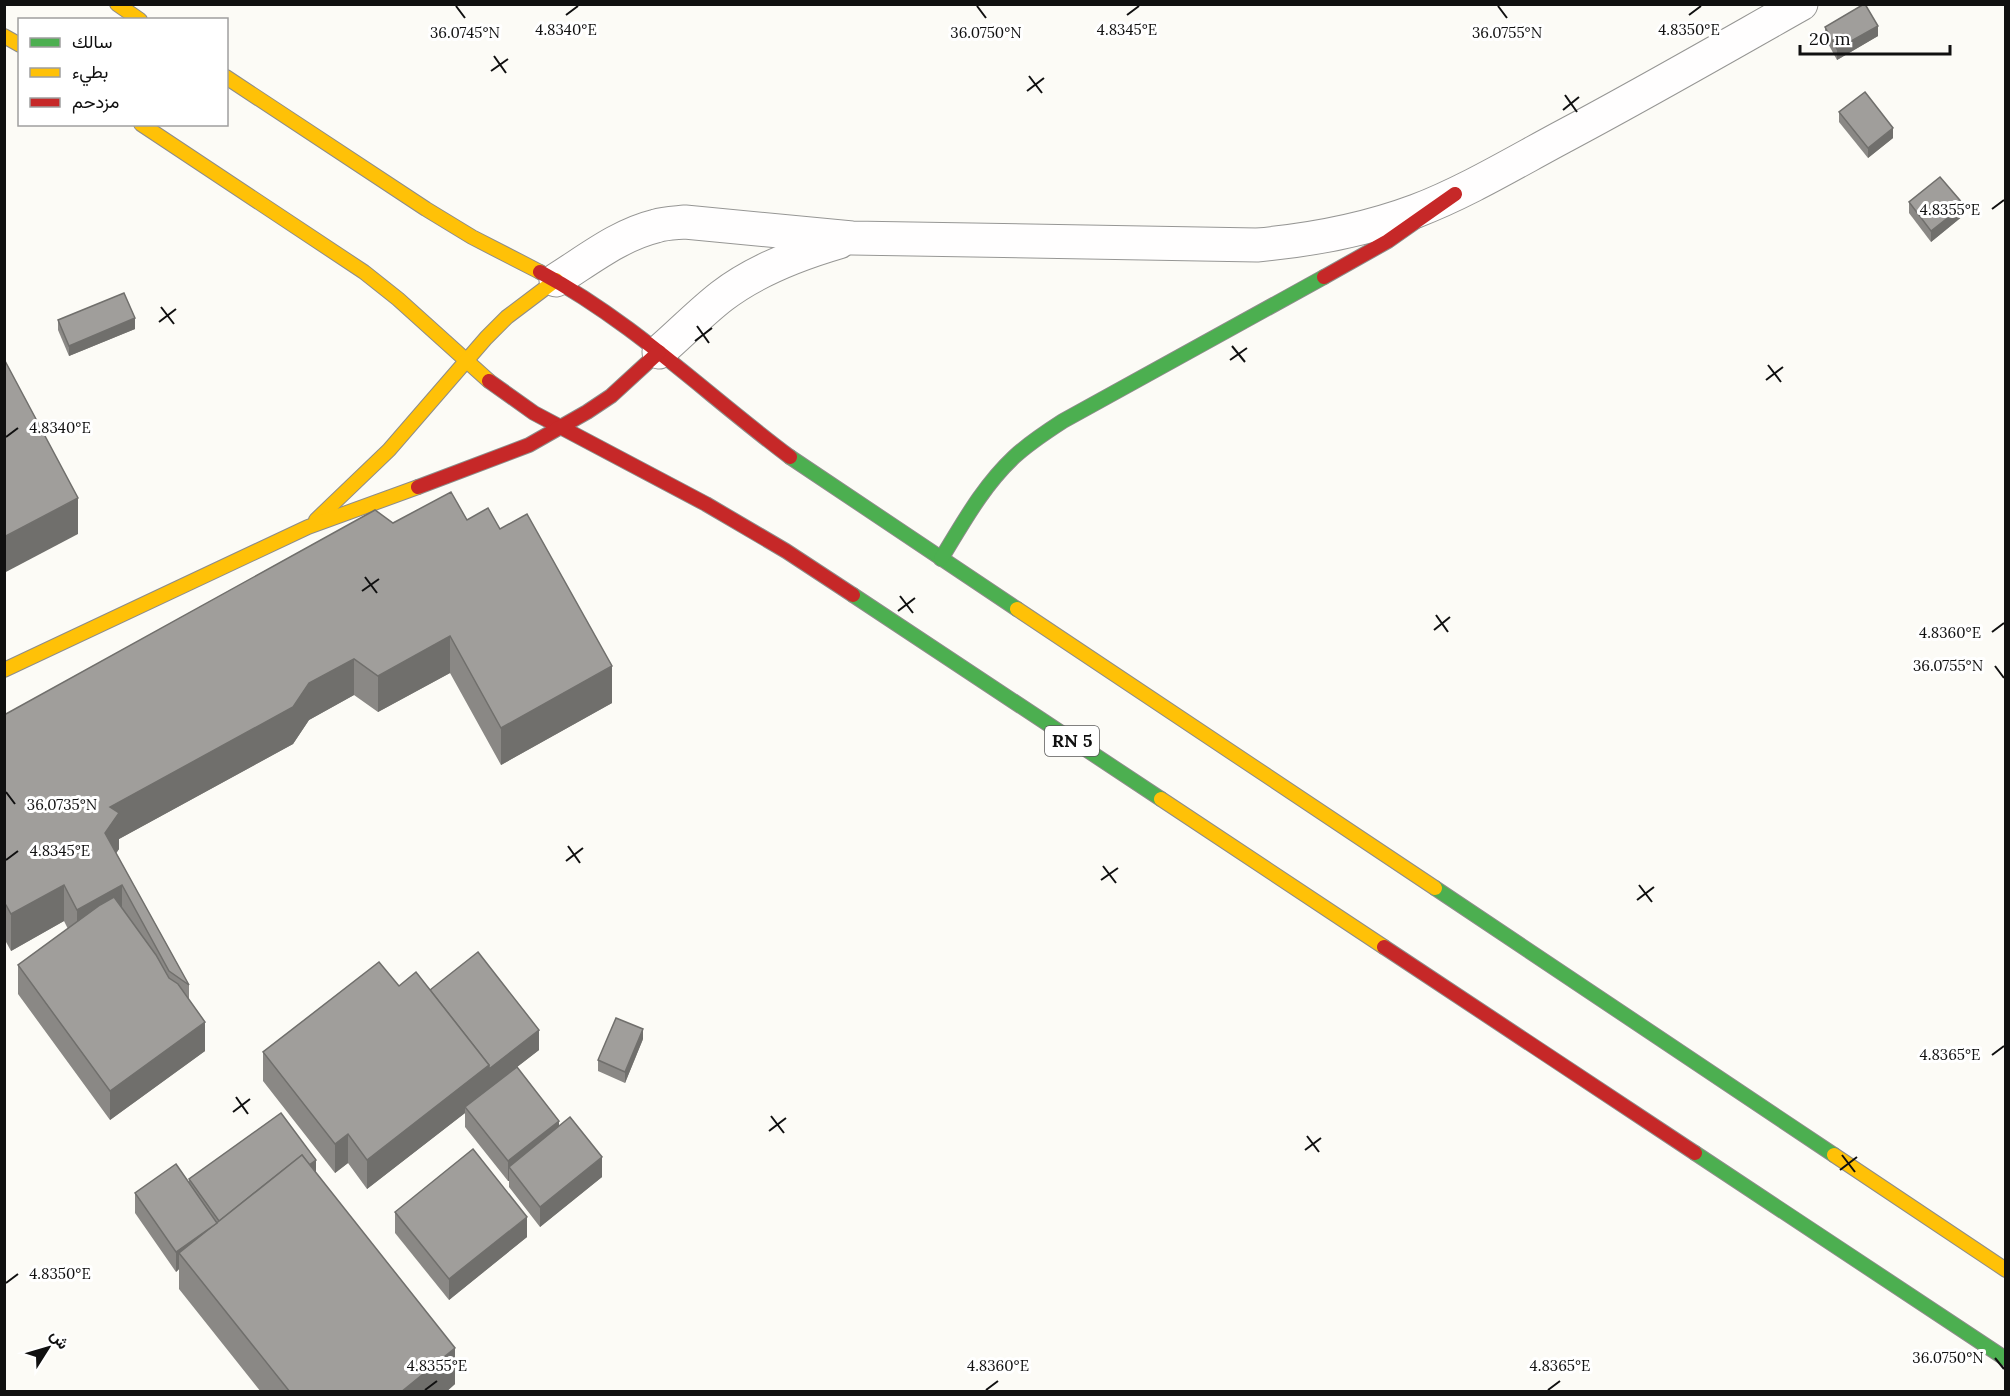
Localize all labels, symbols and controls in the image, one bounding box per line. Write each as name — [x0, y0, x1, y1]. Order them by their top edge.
legend — [18, 18, 228, 126]
scale bar — [1800, 18, 1950, 56]
text: 4.8340°E — [535, 20, 597, 39]
text: 4.8345°E — [1097, 20, 1157, 39]
text: 4.8350°E — [1658, 20, 1720, 39]
text: 36.0745°N — [430, 23, 500, 42]
text: 36.0750°N — [950, 23, 1022, 42]
text: 36.0755°N — [1472, 23, 1542, 42]
text: 20 m — [1809, 27, 1851, 50]
text: سالك — [72, 30, 112, 53]
text: بطيء — [72, 60, 108, 87]
text: مزدحم — [72, 90, 119, 114]
text: 4.8355°E — [1920, 200, 1980, 219]
text: 4.8340°E — [29, 418, 91, 437]
text: 4.8360°E — [1919, 623, 1981, 642]
text: 36.0755°N — [1913, 656, 1983, 675]
road number: RN 5 — [1045, 726, 1099, 756]
text: 36.0735°N — [27, 795, 97, 814]
text: 4.8345°E — [30, 841, 90, 860]
text: 4.8365°E — [1920, 1045, 1980, 1064]
text: 4.8350°E — [29, 1264, 91, 1283]
north arrow — [18, 1318, 78, 1378]
text: ش — [46, 1325, 74, 1353]
text: 36.0750°N — [1912, 1348, 1984, 1367]
text: 4.8355°E — [407, 1356, 467, 1375]
text: 4.8360°E — [967, 1356, 1029, 1375]
text: 4.8365°E — [1530, 1356, 1590, 1375]

